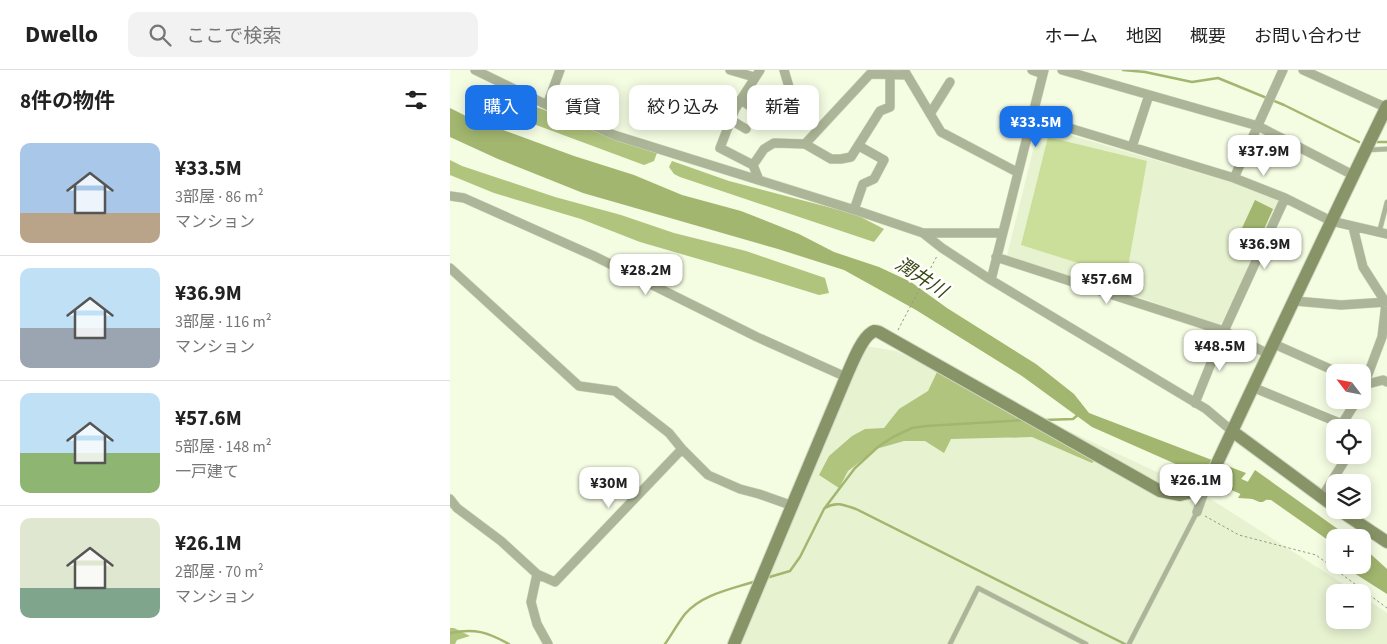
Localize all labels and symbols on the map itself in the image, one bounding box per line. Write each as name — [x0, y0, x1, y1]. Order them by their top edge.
pin: ¥33.5M — [995, 106, 1077, 148]
pin: ¥37.9M — [1223, 134, 1305, 177]
pin: ¥36.9M — [1224, 228, 1306, 270]
water label: 潤井川 — [890, 251, 954, 306]
pin: ¥28.2M — [605, 254, 687, 296]
pin: ¥57.6M — [1066, 262, 1148, 305]
pin: ¥48.5M — [1179, 330, 1261, 372]
north arrow — [1326, 364, 1371, 409]
pin: ¥26.1M — [1155, 464, 1237, 506]
pin: ¥30M — [579, 466, 639, 509]

